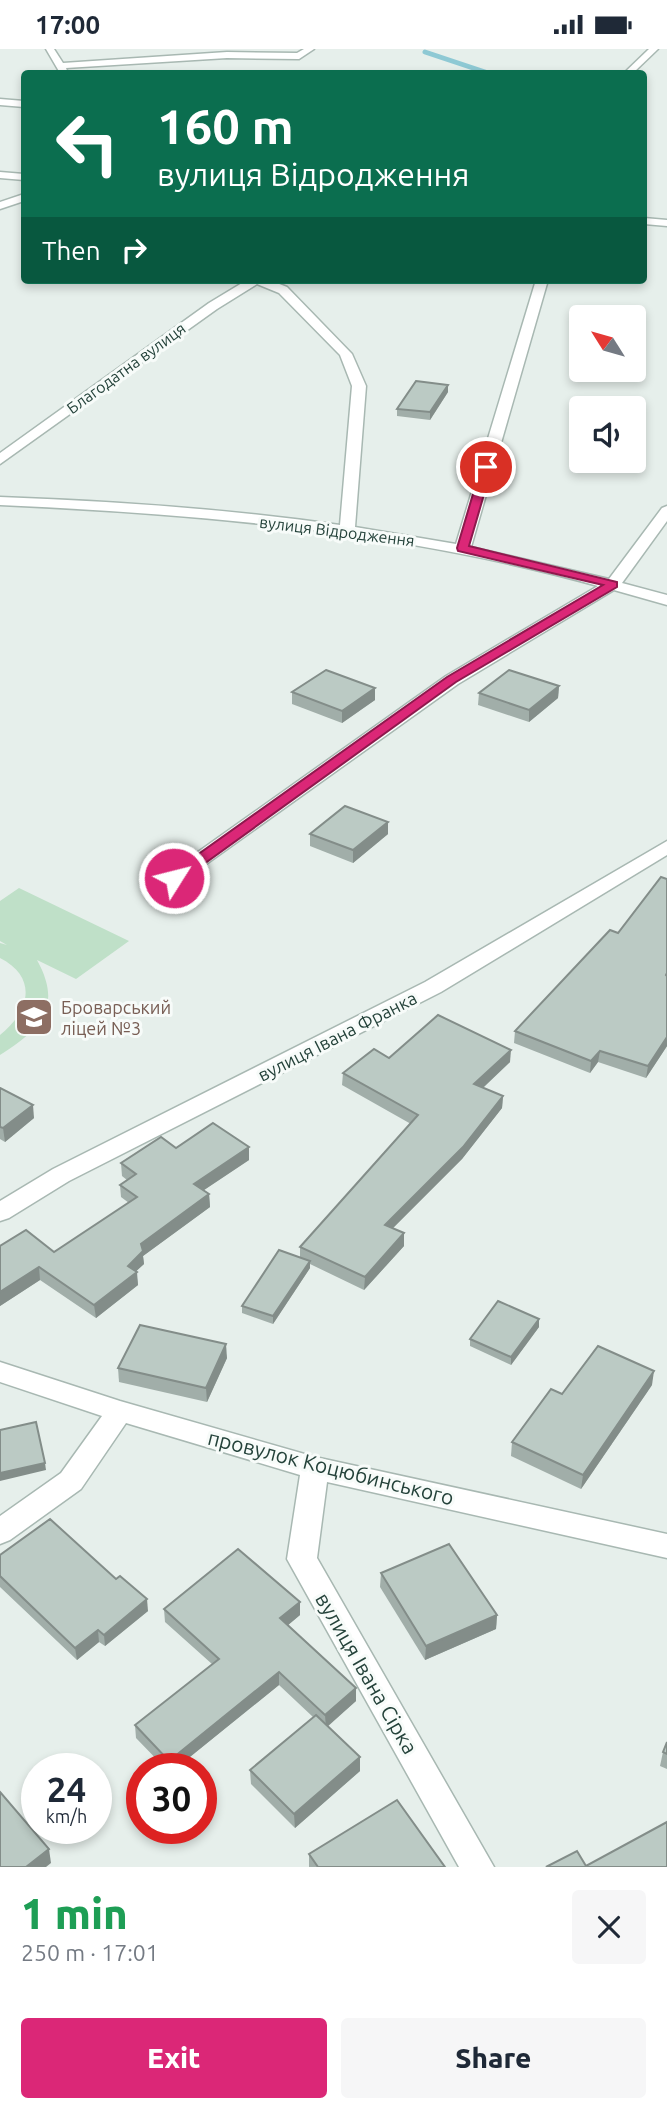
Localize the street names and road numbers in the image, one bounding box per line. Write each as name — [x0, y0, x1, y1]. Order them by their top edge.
street label: Благодатна вулиця — [63, 319, 189, 417]
street label: вулиця Відродження — [258, 513, 416, 549]
street label: вулиця Івана Франка — [254, 987, 420, 1085]
street label: провулок Коцюбинського — [205, 1425, 457, 1509]
street label: вулиця Івана Сірка — [311, 1588, 423, 1758]

